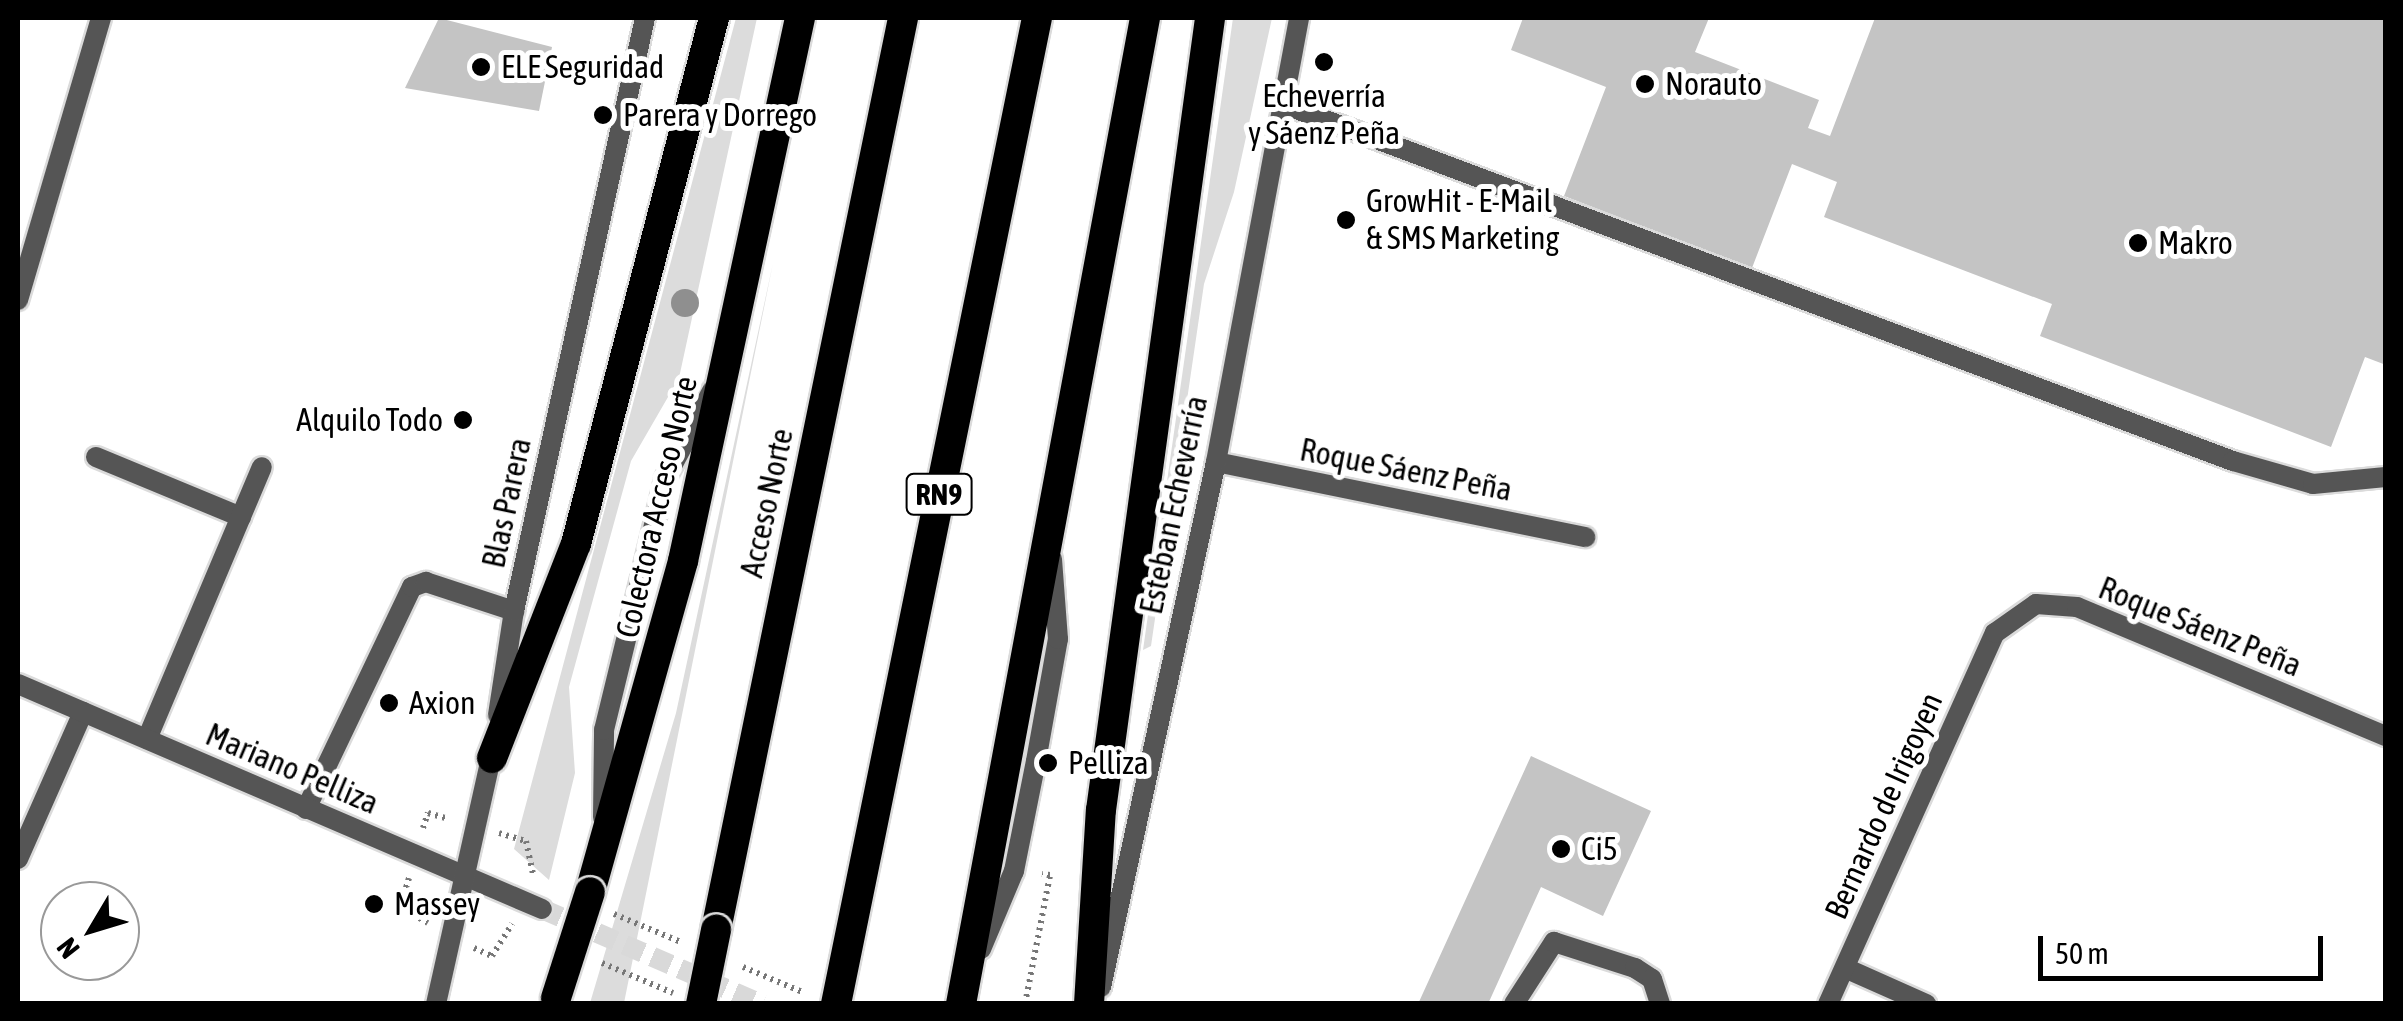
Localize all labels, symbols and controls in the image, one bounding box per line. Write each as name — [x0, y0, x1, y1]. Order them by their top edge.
place label: ELE Seguridad — [501, 48, 664, 86]
marker: Echeverría y Sáenz Peña — [1313, 51, 1335, 73]
marker: ELE Seguridad — [470, 56, 492, 78]
place label: Norauto — [1665, 65, 1762, 103]
marker: Norauto — [1634, 73, 1656, 95]
place label: Echeverría y Sáenz Peña — [1248, 78, 1400, 153]
place label: Parera y Dorrego — [623, 96, 817, 134]
marker: Parera y Dorrego — [592, 104, 614, 126]
place label: GrowHit - E-Mail & SMS Marketing — [1366, 183, 1559, 258]
marker: GrowHit - E-Mail & SMS Marketing — [1335, 209, 1357, 231]
place label: Makro — [2158, 224, 2233, 262]
marker: Makro — [2127, 232, 2149, 254]
street label: Colectora Acceso Norte — [608, 373, 706, 641]
street label: Esteban Echeverría — [1132, 392, 1216, 618]
place label: Alquilo Todo — [296, 401, 443, 439]
marker: Alquilo Todo — [452, 409, 474, 431]
street label: Acceso Norte — [733, 425, 801, 581]
street label: Roque Sáenz Peña — [1297, 431, 1515, 509]
street label: Blas Parera — [475, 435, 539, 571]
road number: RN9 — [904, 469, 974, 519]
street label: Roque Sáenz Peña — [2093, 569, 2307, 685]
place label: Axion — [409, 684, 476, 722]
street label: Bernardo de Irigoyen — [1817, 687, 1951, 925]
marker: Axion — [378, 692, 400, 714]
street label: Mariano Pelliza — [200, 715, 384, 823]
place label: Pelliza — [1068, 744, 1149, 782]
marker: Pelliza — [1037, 752, 1059, 774]
place label: Ci5 — [1581, 830, 1618, 868]
marker: Ci5 — [1550, 838, 1572, 860]
north arrow — [40, 881, 140, 981]
place label: Massey — [394, 885, 480, 923]
marker: Massey — [363, 893, 385, 915]
scale bar — [2043, 916, 2328, 978]
text: N — [50, 932, 86, 965]
text: 50 m — [2055, 936, 2109, 970]

